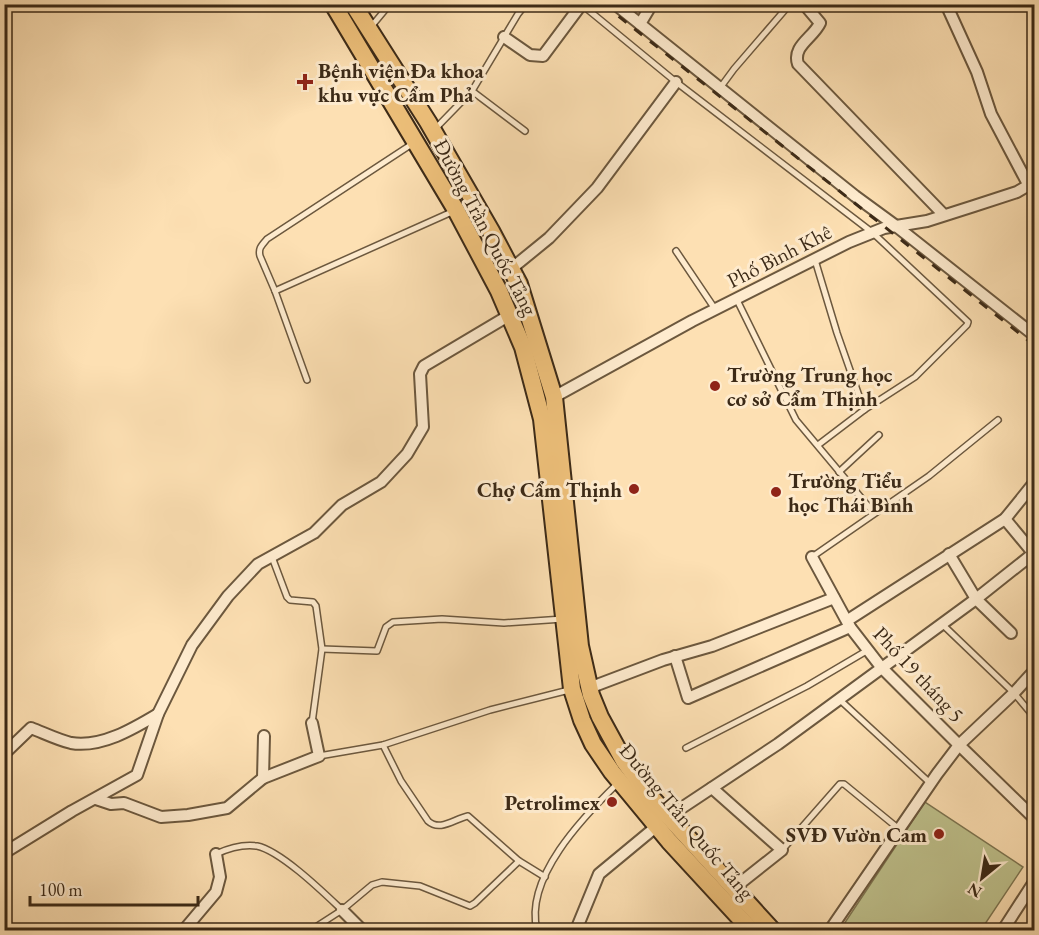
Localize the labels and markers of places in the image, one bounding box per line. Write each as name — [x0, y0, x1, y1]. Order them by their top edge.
place label: Bệnh viện Đa khoa khu vực Cẩm Phả — [318, 57, 484, 108]
marker: Bệnh viện Đa khoa khu vực Cẩm Phả — [296, 73, 314, 91]
place label: Trường Trung học cơ sở Cẩm Thịnh — [727, 361, 893, 412]
marker: Trường Trung học cơ sở Cẩm Thịnh — [708, 379, 722, 393]
place label: Trường Tiểu học Thái Bình — [788, 467, 914, 518]
place label: Chợ Cẩm Thịnh — [477, 476, 622, 503]
marker: Chợ Cẩm Thịnh — [627, 482, 641, 496]
marker: Trường Tiểu học Thái Bình — [769, 485, 783, 499]
place label: Petrolimex — [504, 789, 600, 816]
marker: Petrolimex — [605, 795, 619, 809]
place label: SVĐ Vườn Cam — [786, 821, 927, 848]
marker: SVĐ Vườn Cam — [932, 827, 946, 841]

